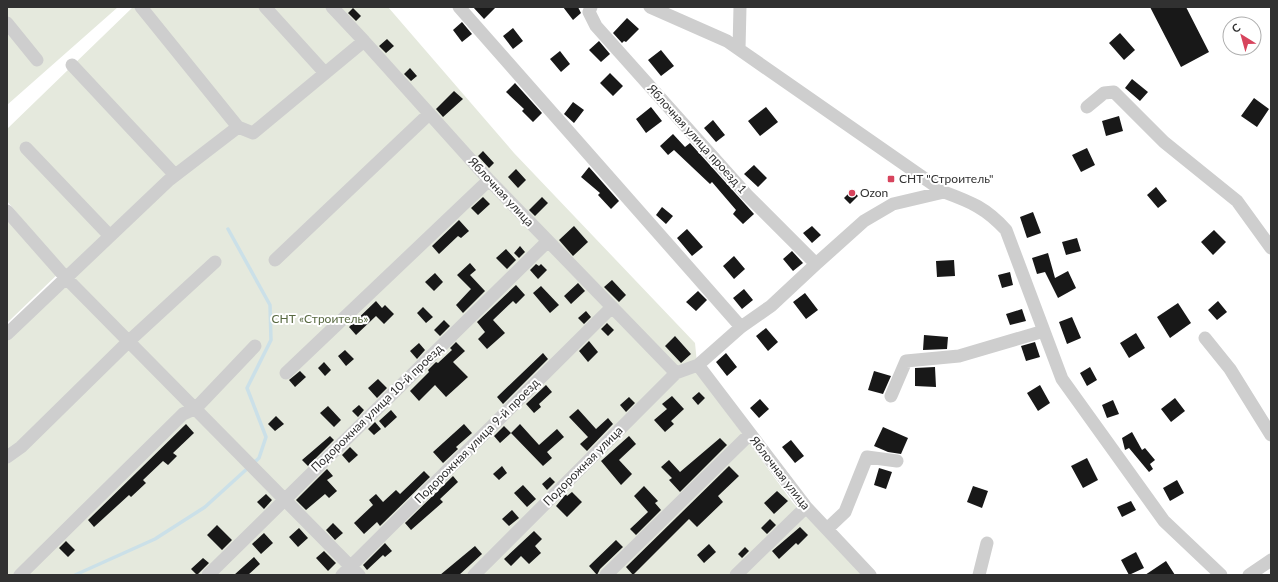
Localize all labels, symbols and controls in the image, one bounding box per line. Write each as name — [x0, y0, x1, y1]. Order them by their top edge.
north arrow — [1222, 16, 1262, 56]
text: С — [1229, 20, 1243, 35]
street label: Яблочная улица проезд 1 — [644, 80, 750, 196]
street label: Яблочная улица — [465, 153, 537, 229]
place label: СНТ "Строитель" — [899, 171, 994, 186]
marker: СНТ "Строитель" — [886, 174, 896, 184]
place label: Ozon — [860, 185, 888, 200]
marker: Ozon — [847, 188, 857, 198]
park label: СНТ «Строитель» — [272, 311, 368, 326]
street label: Подорожная улица 10-й проезд — [308, 340, 446, 475]
street label: Подорожная улица 9-й проезд — [411, 375, 543, 506]
street label: Подорожная улица — [540, 423, 626, 509]
street label: Яблочная улица — [746, 432, 814, 512]

